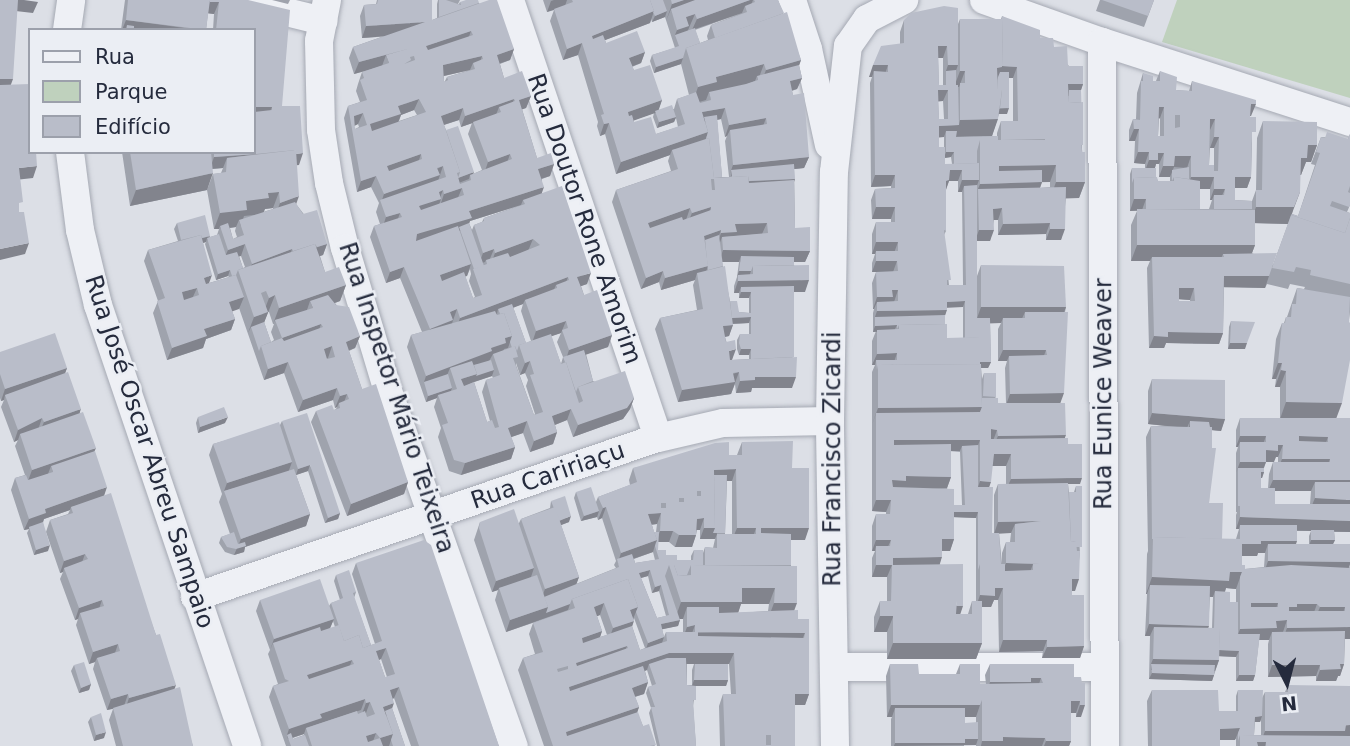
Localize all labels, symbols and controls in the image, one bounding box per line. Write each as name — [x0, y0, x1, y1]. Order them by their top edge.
legend — [28, 28, 256, 154]
text: Rua — [95, 45, 135, 69]
street label: Rua Doutor Rone Amorim — [521, 70, 647, 368]
text: Parque — [95, 80, 167, 104]
text: Edifício — [95, 115, 171, 139]
street label: Rua Inspetor Mário Teixeira — [332, 239, 460, 557]
street label: Rua José Oscar Abreu Sampaio — [78, 272, 220, 632]
street label: Rua Eunice Weaver — [1090, 278, 1118, 510]
street label: Rua Francisco Zicardi — [819, 331, 847, 587]
street label: Rua Caririaçu — [467, 436, 629, 516]
north arrow — [1252, 648, 1322, 718]
text: N — [1280, 692, 1298, 716]

